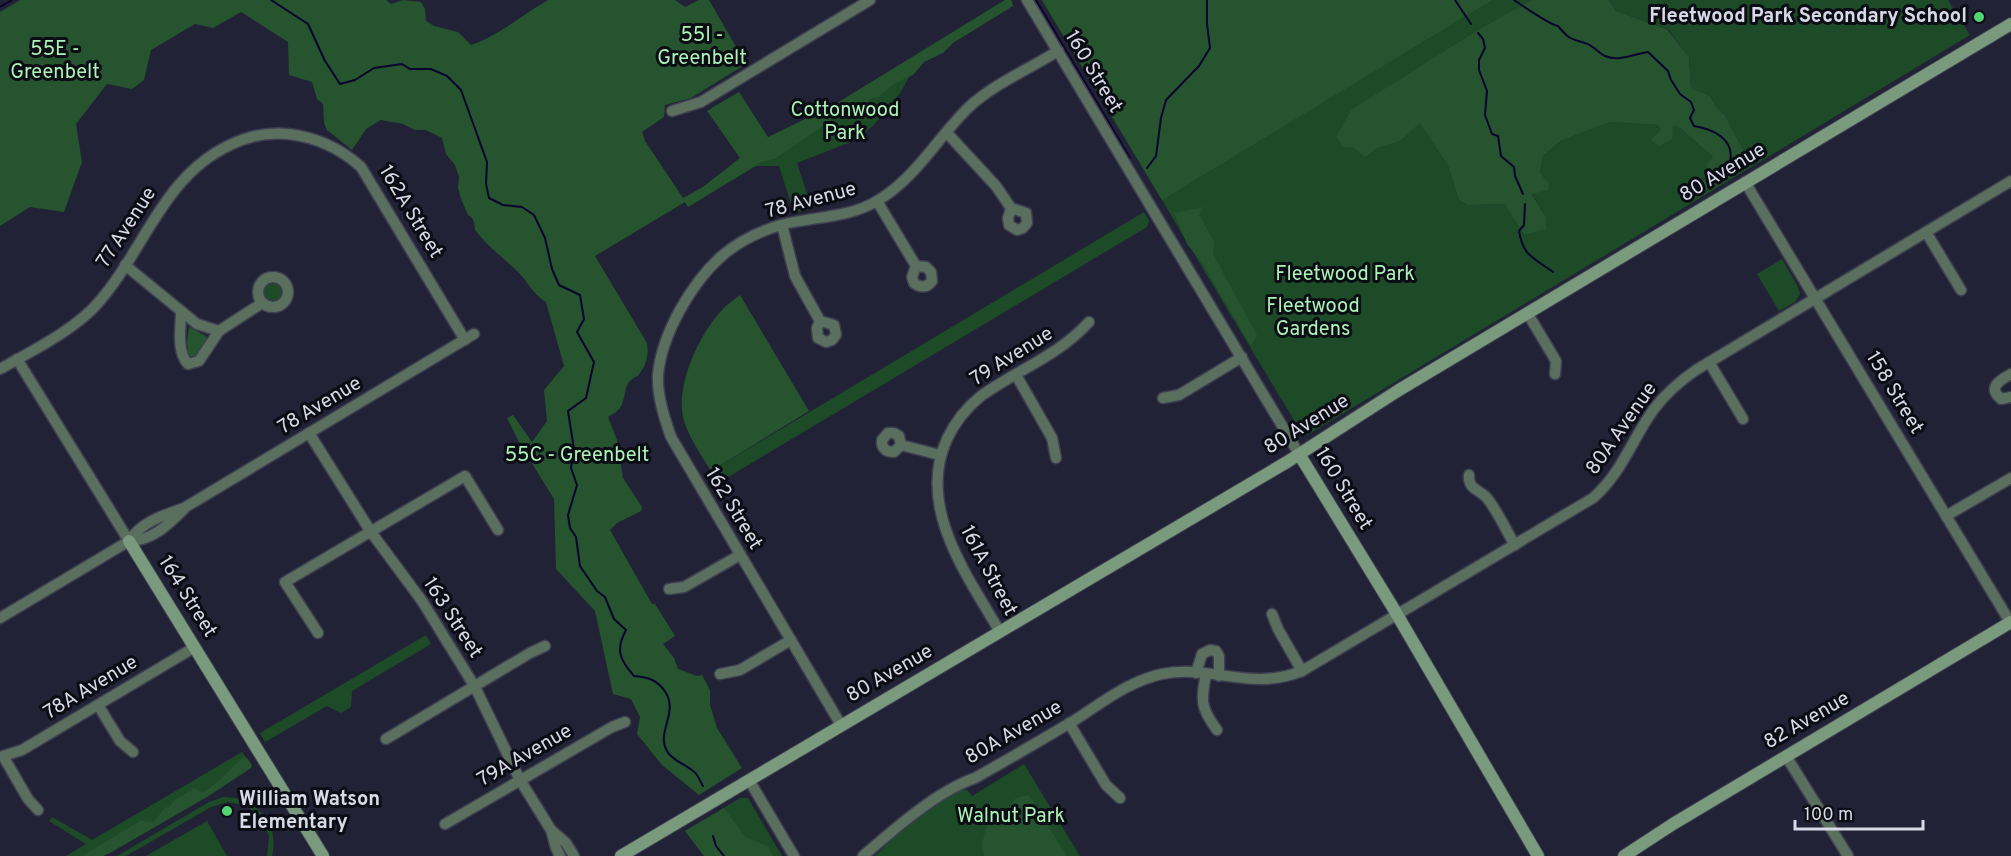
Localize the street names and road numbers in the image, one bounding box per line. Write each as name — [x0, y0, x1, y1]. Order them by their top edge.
street label: 160 Street — [1058, 26, 1128, 118]
street label: 80 Avenue — [1675, 137, 1771, 209]
street label: 162A Street — [372, 161, 448, 263]
street label: 78 Avenue — [763, 176, 859, 226]
street label: 77 Avenue — [91, 183, 163, 273]
street label: 79 Avenue — [966, 321, 1058, 393]
street label: 158 Street — [1859, 347, 1929, 439]
street label: 78 Avenue — [274, 371, 366, 441]
street label: 80A Avenue — [1580, 377, 1664, 481]
street label: 80 Avenue — [1260, 389, 1354, 461]
street label: 160 Street — [1308, 443, 1378, 535]
street label: 162 Street — [698, 463, 768, 555]
street label: 161A Street — [953, 521, 1023, 621]
street label: 164 Street — [152, 551, 222, 643]
street label: 163 Street — [416, 573, 488, 663]
street label: 80 Avenue — [842, 639, 938, 709]
street label: 78A Avenue — [39, 650, 143, 726]
street label: 82 Avenue — [1759, 686, 1855, 756]
street label: 80A Avenue — [961, 695, 1067, 771]
street label: 79A Avenue — [473, 718, 577, 794]

